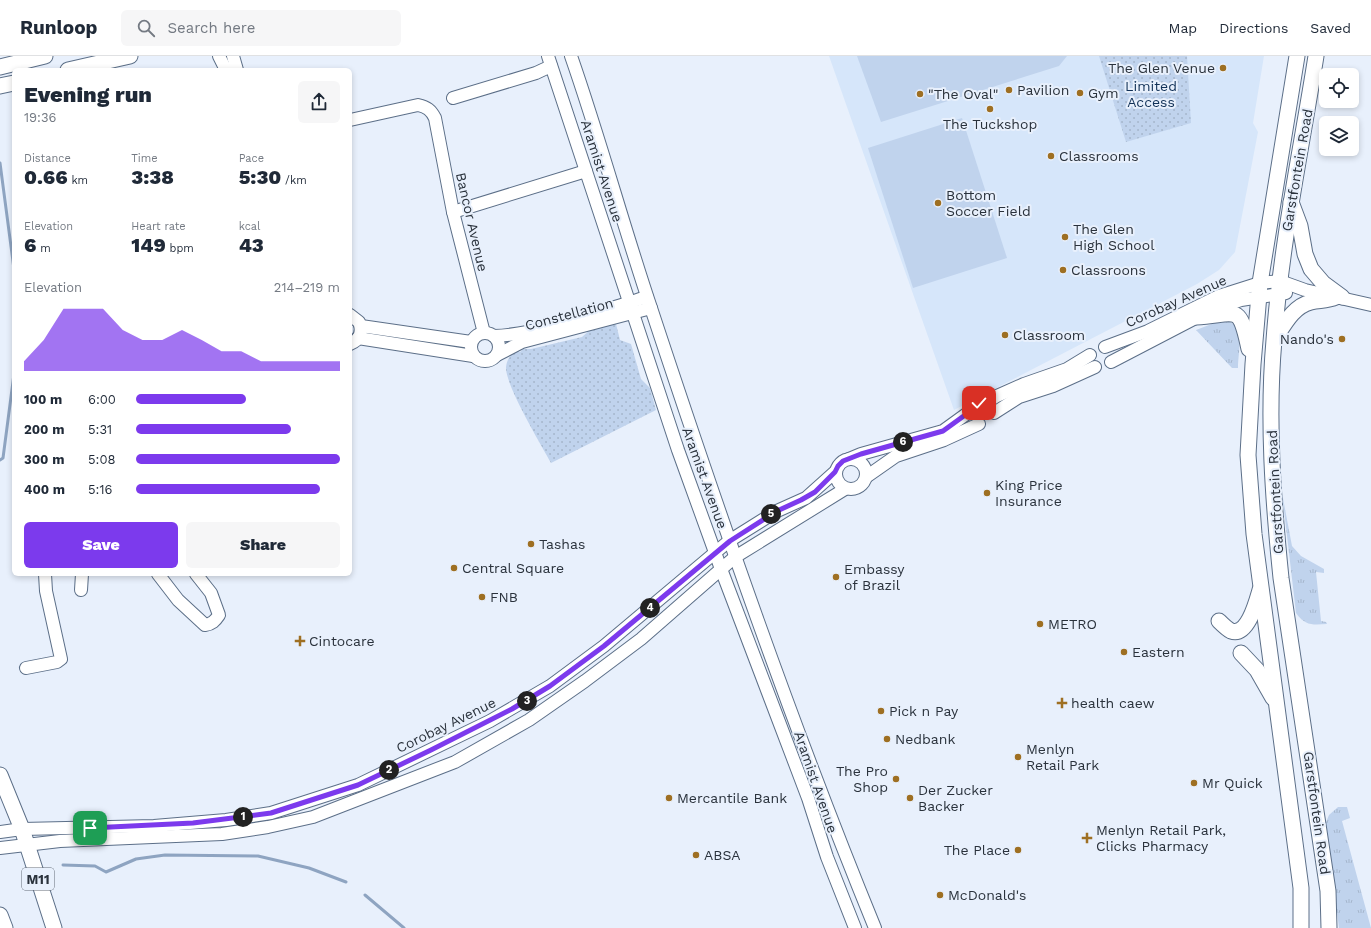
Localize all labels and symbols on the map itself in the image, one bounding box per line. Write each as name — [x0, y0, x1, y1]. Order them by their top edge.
place label: The Glen Venue — [1108, 60, 1215, 76]
marker: The Glen Venue — [1218, 63, 1228, 73]
park label: Limited Access — [1125, 78, 1177, 110]
place label: Pavilion — [1017, 82, 1069, 98]
marker: Pavilion — [1004, 85, 1014, 95]
place label: Gym — [1088, 85, 1119, 101]
place label: "The Oval" — [928, 86, 998, 102]
marker: Gym — [1075, 88, 1085, 98]
marker: "The Oval" — [915, 89, 925, 99]
marker: The Tuckshop — [985, 104, 995, 114]
street label: Garstfontein Road — [1278, 108, 1316, 232]
place label: The Tuckshop — [943, 116, 1037, 132]
street label: Aramist Avenue — [578, 118, 626, 224]
place label: Classrooms — [1059, 148, 1139, 164]
marker: Classrooms — [1046, 151, 1056, 161]
street label: Bancor Avenue — [453, 171, 491, 273]
place label: Bottom Soccer Field — [946, 187, 1031, 219]
marker: Bottom Soccer Field — [933, 198, 943, 208]
place label: The Glen High School — [1073, 221, 1155, 253]
marker: The Glen High School — [1060, 232, 1070, 242]
place label: Classroons — [1071, 262, 1146, 278]
marker: Classroons — [1058, 265, 1068, 275]
street label: Corobay Avenue — [1123, 272, 1229, 330]
street label: Constellation — [523, 295, 615, 333]
place label: Classroom — [1013, 327, 1085, 343]
marker: Classroom — [1000, 330, 1010, 340]
place label: Nando's — [1280, 331, 1334, 347]
marker: Nando's — [1337, 334, 1347, 344]
pin — [962, 386, 996, 420]
street label: Aramist Avenue — [679, 425, 731, 531]
street label: Garstfontein Road — [1264, 430, 1286, 554]
pin: 6 — [893, 432, 913, 452]
place label: King Price Insurance — [995, 477, 1063, 509]
marker: King Price Insurance — [982, 488, 992, 498]
pin: 5 — [761, 504, 781, 524]
place label: Tashas — [539, 536, 585, 552]
marker: Tashas — [526, 539, 536, 549]
place label: Central Square — [462, 560, 564, 576]
place label: Embassy of Brazil — [844, 561, 905, 593]
marker: Central Square — [449, 563, 459, 573]
marker: Embassy of Brazil — [831, 572, 841, 582]
place label: FNB — [490, 589, 518, 605]
marker: FNB — [477, 592, 487, 602]
pin: 4 — [640, 598, 660, 618]
place label: METRO — [1048, 616, 1097, 632]
marker: METRO — [1035, 619, 1045, 629]
place label: Cintocare — [309, 633, 375, 649]
marker: Cintocare — [294, 635, 306, 647]
place label: Eastern — [1132, 644, 1185, 660]
marker: Eastern — [1119, 647, 1129, 657]
pin: 3 — [517, 691, 537, 711]
street label: Corobay Avenue — [394, 694, 498, 756]
place label: health caew — [1071, 695, 1155, 711]
marker: health caew — [1056, 697, 1068, 709]
place label: Pick n Pay — [889, 703, 959, 719]
marker: Pick n Pay — [876, 706, 886, 716]
street label: Aramist Avenue — [791, 729, 841, 835]
place label: Nedbank — [895, 731, 955, 747]
marker: Nedbank — [882, 734, 892, 744]
place label: Menlyn Retail Park — [1026, 741, 1099, 773]
street label: Garstfontein Road — [1300, 750, 1334, 876]
marker: Menlyn Retail Park — [1013, 752, 1023, 762]
pin: 2 — [379, 760, 399, 780]
place label: The Pro Shop — [836, 763, 888, 795]
marker: The Pro Shop — [891, 774, 901, 784]
place label: Mr Quick — [1202, 775, 1263, 791]
marker: Mr Quick — [1189, 778, 1199, 788]
place label: Der Zucker Backer — [918, 782, 993, 814]
place label: Mercantile Bank — [677, 790, 787, 806]
marker: Mercantile Bank — [664, 793, 674, 803]
marker: Der Zucker Backer — [905, 793, 915, 803]
pin: 1 — [233, 807, 253, 827]
pin — [73, 811, 107, 845]
place label: Menlyn Retail Park, Clicks Pharmacy — [1096, 822, 1226, 854]
marker: Menlyn Retail Park, Clicks Pharmacy — [1081, 832, 1093, 844]
place label: The Place — [944, 842, 1010, 858]
marker: The Place — [1013, 845, 1023, 855]
place label: ABSA — [704, 847, 740, 863]
marker: ABSA — [691, 850, 701, 860]
road number: M11 — [22, 868, 54, 890]
place label: McDonald's — [948, 887, 1026, 903]
marker: McDonald's — [935, 890, 945, 900]

